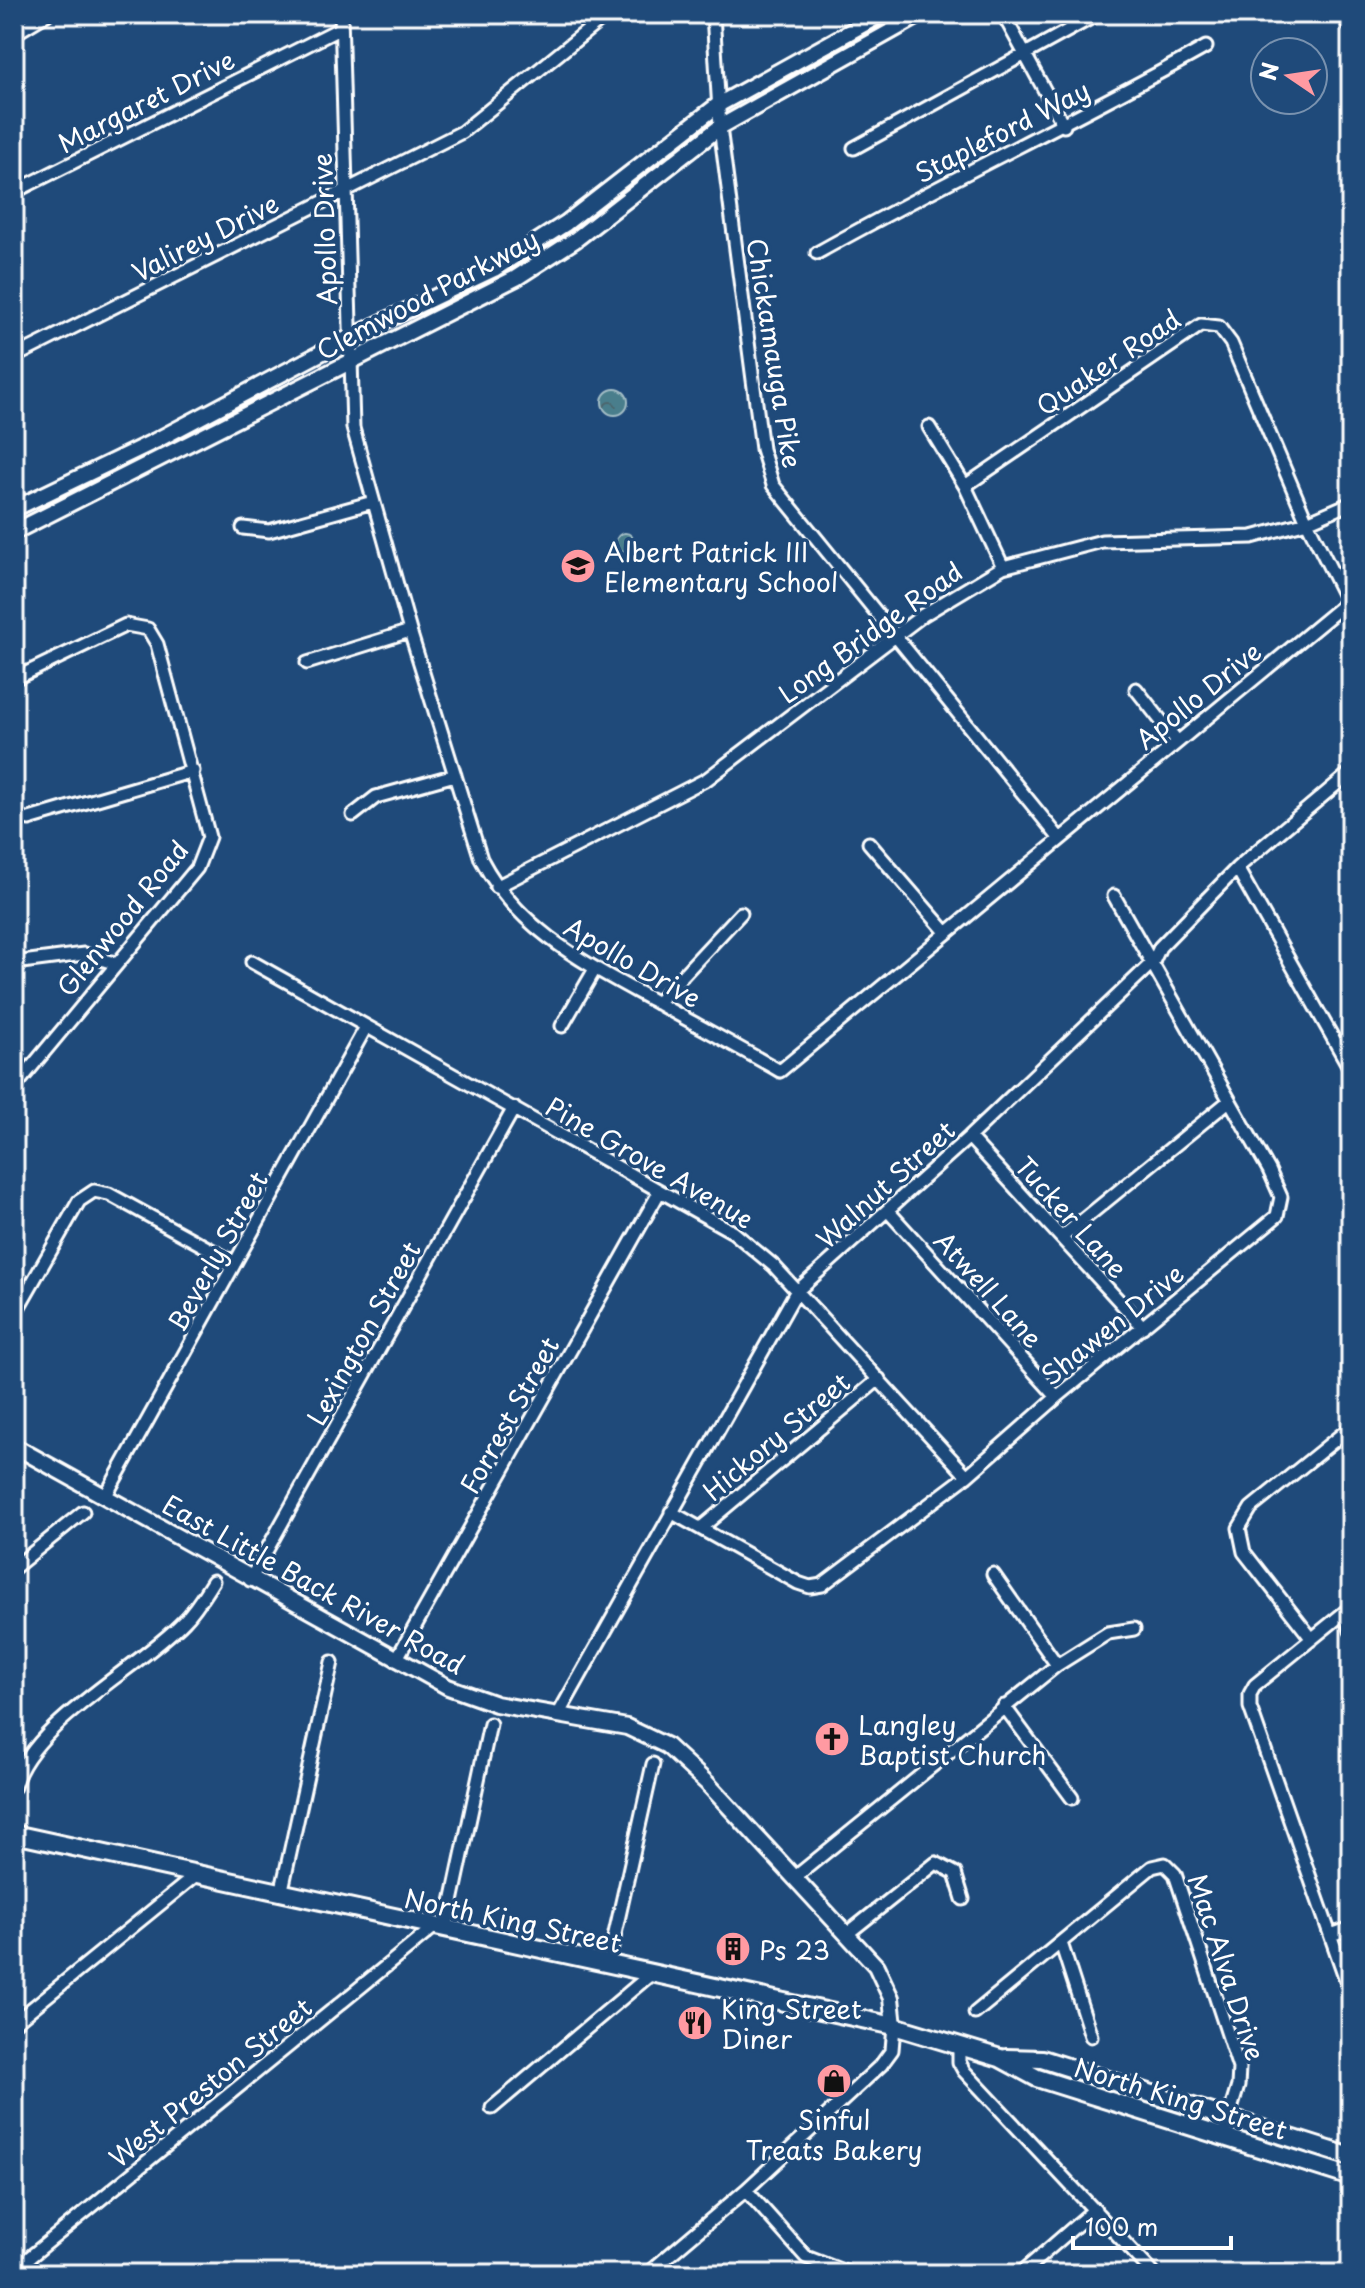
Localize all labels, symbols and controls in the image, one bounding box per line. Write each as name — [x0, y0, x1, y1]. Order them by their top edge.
north arrow — [1249, 36, 1329, 116]
street label: Margaret Drive — [51, 40, 241, 162]
text: N — [1250, 59, 1286, 83]
street label: Stapleford Way — [908, 70, 1096, 192]
street label: Apollo Drive — [302, 152, 346, 306]
street label: Valirey Drive — [125, 183, 285, 291]
street label: Clemwood Parkway — [309, 219, 545, 369]
street label: Chickamauga Pike — [738, 235, 812, 471]
street label: Quaker Road — [1028, 299, 1188, 425]
place label: Albert Patrick III Elementary School — [604, 532, 838, 601]
school or university icon: Albert Patrick III Elementary School — [559, 547, 597, 585]
street label: Long Bridge Road — [770, 552, 970, 712]
street label: Apollo Drive — [1127, 632, 1269, 758]
street label: Glenwood Road — [47, 832, 197, 1004]
street label: Apollo Drive — [557, 907, 709, 1017]
street label: Pine Grove Avenue — [539, 1087, 761, 1237]
street label: Walnut Street — [807, 1111, 963, 1257]
street label: Tucker Lane — [1007, 1147, 1137, 1287]
street label: Beverly Street — [157, 1164, 277, 1338]
street label: Atwell Lane — [926, 1222, 1052, 1356]
street label: Lexington Street — [296, 1234, 430, 1432]
street label: Shawen Drive — [1032, 1254, 1192, 1394]
street label: Forrest Street — [450, 1329, 568, 1501]
street label: Hickory Street — [694, 1363, 858, 1509]
street label: East Little Back River Road — [156, 1484, 472, 1684]
place label: Langley Baptist Church — [858, 1705, 1046, 1774]
church icon: Langley Baptist Church — [813, 1720, 851, 1758]
street label: Mac Alva Drive — [1178, 1869, 1276, 2065]
street label: North King Street — [401, 1878, 625, 1962]
building icon: Ps 23 — [714, 1930, 752, 1968]
place label: Ps 23 — [759, 1930, 830, 1969]
street label: West Preston Street — [100, 1988, 320, 2176]
place label: King Street Diner — [721, 1989, 862, 2058]
restaurant icon: King Street Diner — [676, 2004, 714, 2042]
street label: North King Street — [1070, 2047, 1292, 2149]
shop icon: Sinful Treats Bakery — [815, 2062, 853, 2100]
place label: Sinful Treats Bakery — [746, 2100, 922, 2169]
scale bar — [1073, 2200, 1231, 2250]
text: 100 m — [1085, 2208, 1158, 2244]

